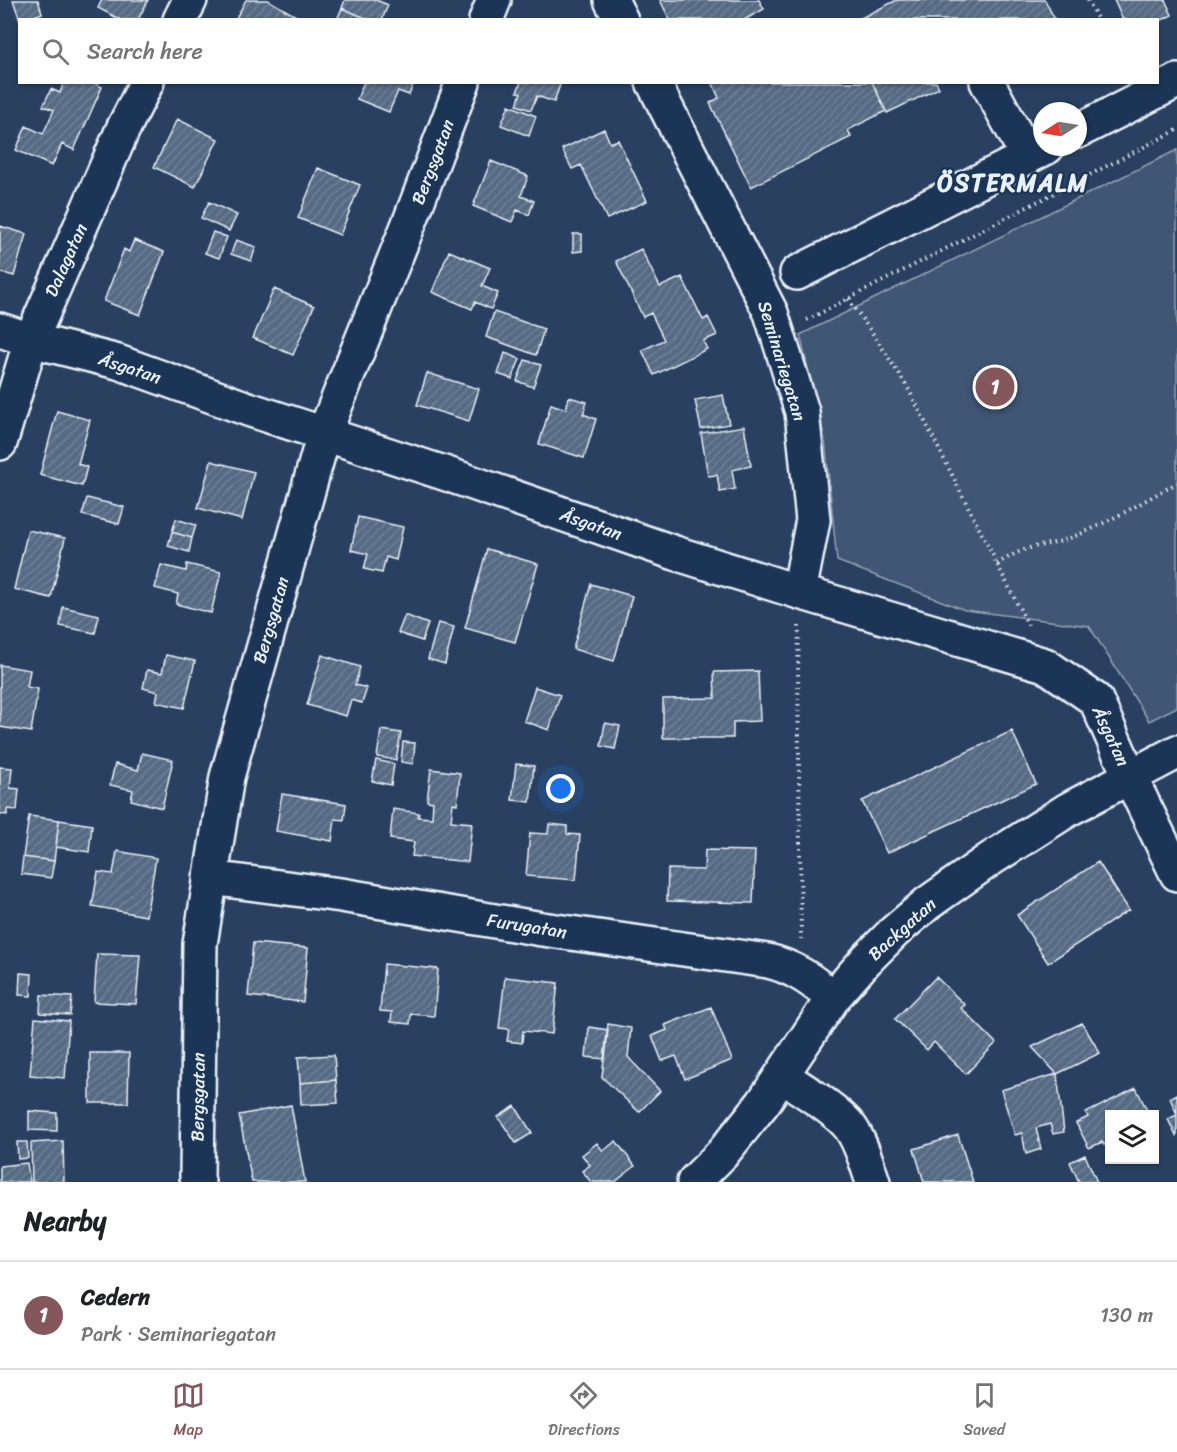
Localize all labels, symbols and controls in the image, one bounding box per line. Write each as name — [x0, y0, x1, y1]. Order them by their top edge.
search box — [18, 18, 1159, 84]
text: Search here — [87, 32, 203, 71]
icon: search — [39, 35, 72, 68]
north arrow — [1033, 102, 1087, 156]
street label: Bergsgatan — [402, 114, 464, 209]
district label: ÖSTERMALM — [937, 162, 1089, 204]
street label: Dalagatan — [36, 218, 97, 302]
street label: Seminariegatan — [748, 297, 816, 425]
street label: Åsgatan — [94, 343, 166, 393]
pin: 1 — [976, 364, 1014, 410]
street label: Åsgatan — [554, 498, 627, 550]
street label: Bergsgatan — [243, 572, 299, 667]
street label: Åsgatan — [1083, 699, 1139, 772]
your location — [546, 774, 575, 803]
street label: Backgatan — [860, 889, 944, 969]
street label: Furugatan — [485, 904, 570, 948]
street label: Bergsgatan — [181, 1052, 215, 1142]
map controls — [1105, 1110, 1159, 1164]
button: layers — [1105, 1110, 1159, 1164]
text: Nearby — [24, 1198, 106, 1244]
text: Cedern — [81, 1278, 150, 1317]
text: 1 — [39, 1298, 48, 1333]
text: 130 m — [1100, 1298, 1153, 1333]
text: Park · Seminariegatan — [81, 1317, 276, 1352]
tab: Map — [172, 1379, 205, 1444]
tab: Directions — [548, 1379, 620, 1444]
tab: Saved — [963, 1379, 1005, 1444]

